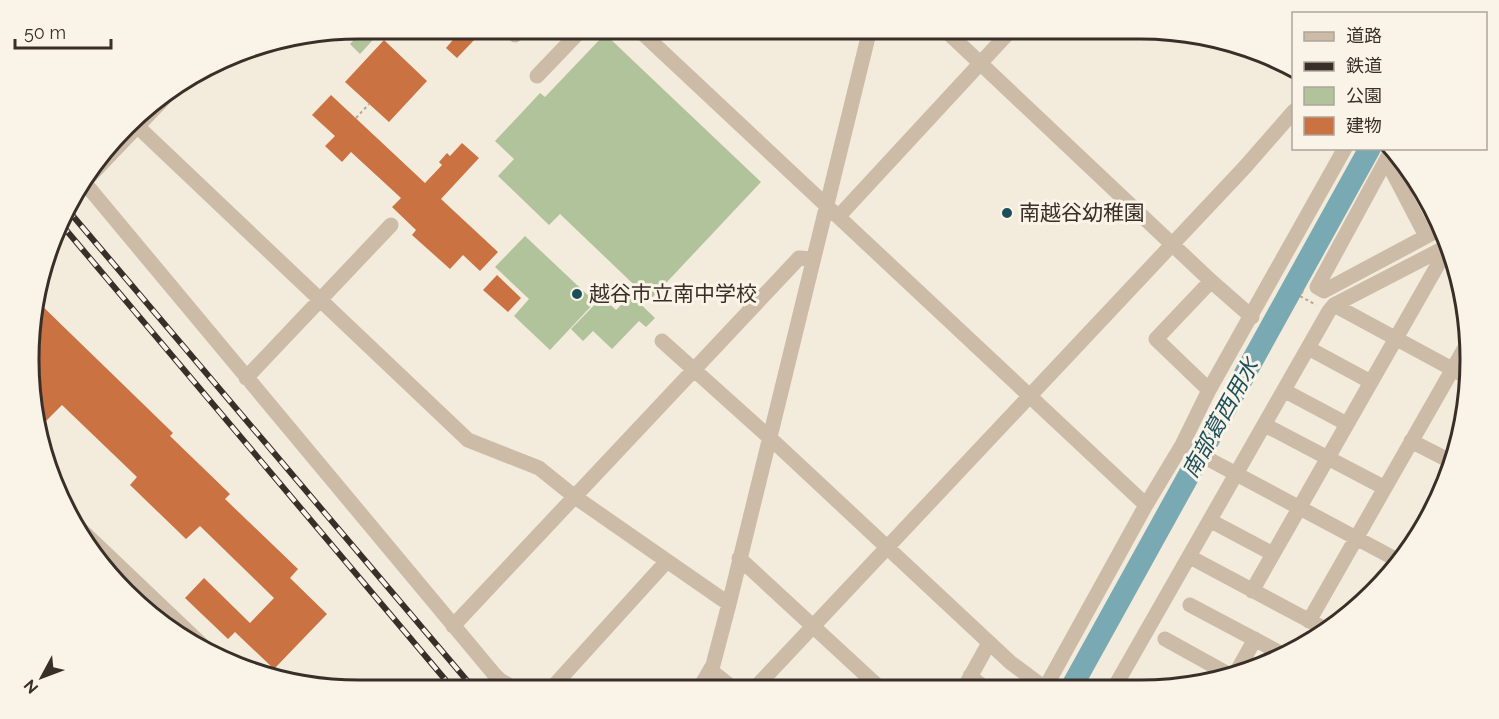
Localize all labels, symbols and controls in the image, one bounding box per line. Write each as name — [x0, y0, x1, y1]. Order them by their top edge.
scale bar — [15, 12, 111, 50]
legend — [1292, 12, 1487, 150]
text: 50 m — [24, 22, 66, 43]
text: 道路 — [1346, 25, 1382, 46]
text: 鉄道 — [1346, 55, 1382, 76]
text: 公園 — [1346, 85, 1382, 106]
text: 建物 — [1346, 115, 1382, 136]
place label: 南越谷幼稚園 — [1019, 200, 1145, 225]
marker: 南越谷幼稚園 — [1000, 206, 1014, 220]
place label: 越谷市立南中学校 — [589, 281, 757, 306]
marker: 越谷市立南中学校 — [570, 287, 584, 301]
water label: 南部葛西用水 — [1177, 352, 1264, 482]
north arrow — [12, 647, 72, 707]
text: N — [20, 676, 42, 697]

